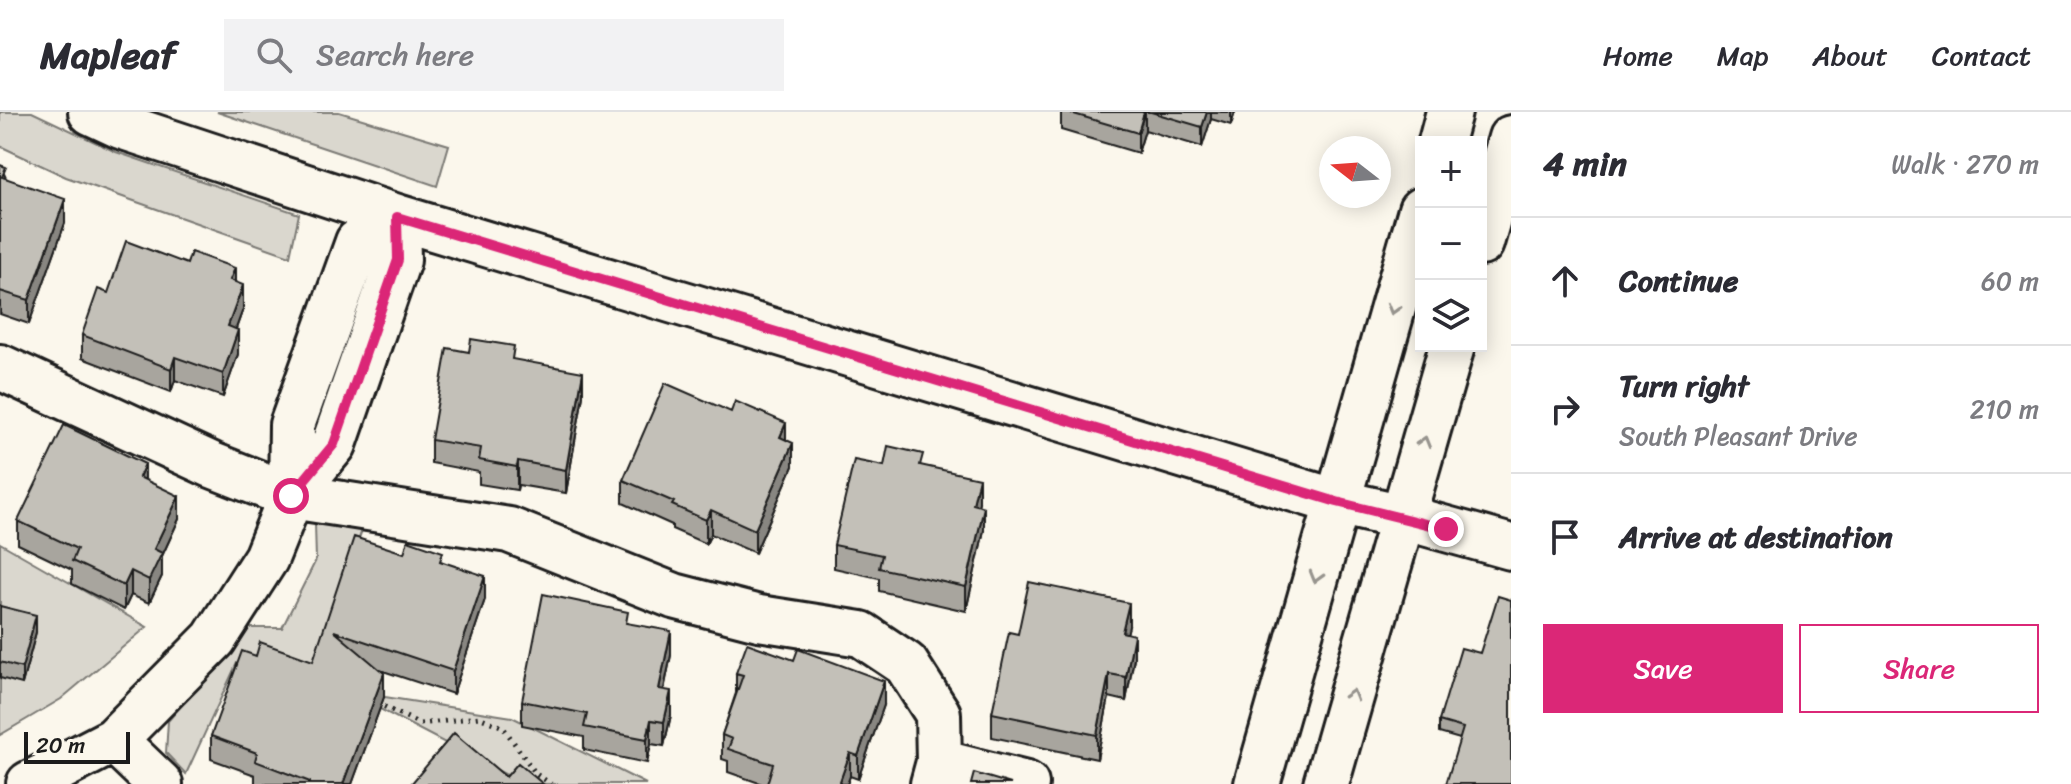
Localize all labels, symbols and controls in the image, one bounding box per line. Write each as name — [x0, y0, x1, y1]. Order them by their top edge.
search box — [224, 19, 784, 91]
text: Mapleaf — [40, 22, 176, 89]
text: Search here — [316, 28, 474, 82]
text: Home — [1603, 31, 1673, 80]
text: Map — [1717, 31, 1768, 80]
text: About — [1812, 31, 1888, 80]
text: Contact — [1932, 31, 2031, 80]
icon: search — [252, 33, 296, 77]
text: 4 min — [1543, 134, 1627, 194]
north arrow — [1319, 136, 1391, 208]
map controls — [1415, 136, 1487, 352]
button: + — [1415, 136, 1487, 208]
text: Walk · 270 m — [1891, 141, 2039, 187]
button: − — [1415, 208, 1487, 280]
text: Continue — [1619, 254, 1738, 308]
text: 60 m — [1981, 258, 2039, 304]
icon: ahead — [1543, 259, 1587, 303]
button: layers — [1415, 280, 1487, 352]
one-way arrow — [1386, 301, 1402, 315]
text: Turn right — [1619, 359, 1749, 413]
text: 210 m — [1970, 386, 2039, 432]
icon: right — [1543, 387, 1587, 431]
text: South Pleasant Drive — [1619, 413, 1858, 459]
one-way arrow — [1415, 436, 1431, 449]
route start — [273, 478, 309, 514]
text: Arrive at destination — [1619, 510, 1893, 564]
route end — [1428, 511, 1464, 547]
icon: arrive — [1543, 515, 1587, 559]
one-way arrow — [1309, 570, 1325, 584]
button: Save — [1543, 624, 1783, 713]
button: Share — [1799, 624, 2039, 713]
one-way arrow — [1343, 689, 1359, 703]
text: 20 m — [36, 726, 85, 765]
scale bar — [24, 728, 130, 764]

